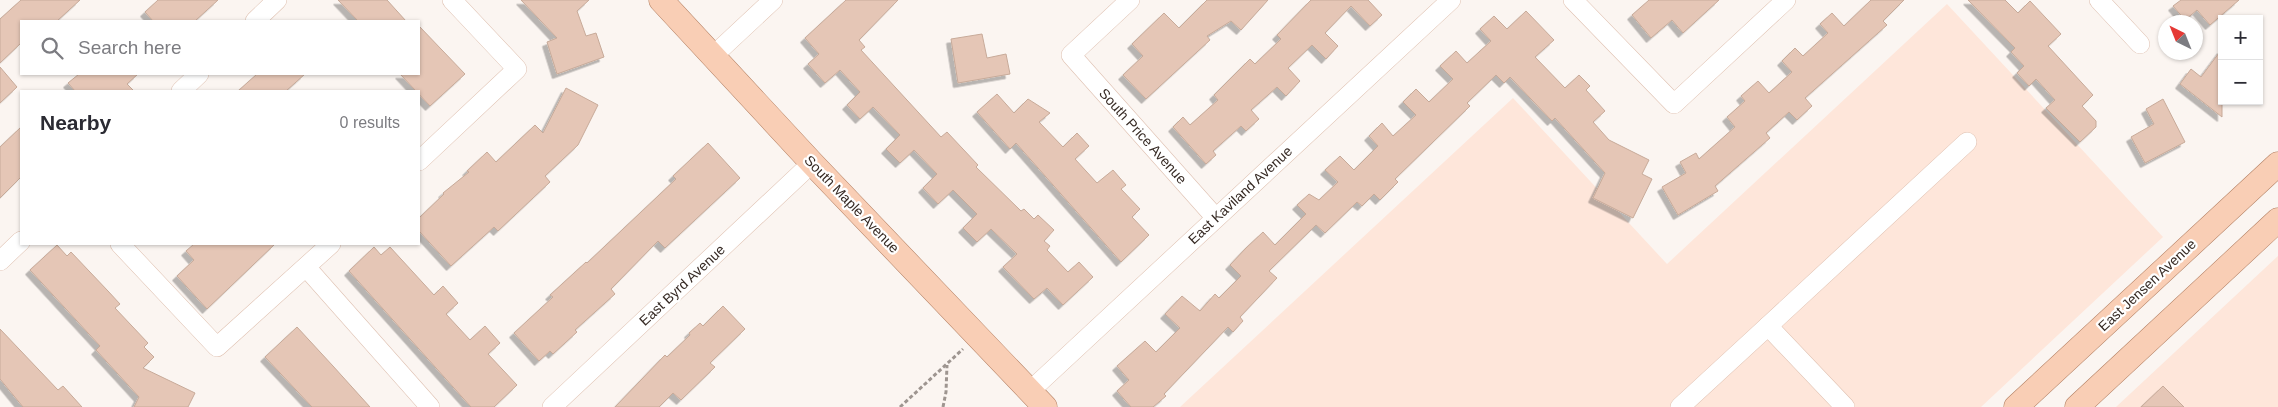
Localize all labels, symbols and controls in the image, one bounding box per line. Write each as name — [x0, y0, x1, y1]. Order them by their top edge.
north arrow — [2158, 15, 2203, 60]
map controls — [2218, 15, 2263, 105]
button: + — [2218, 15, 2263, 60]
search box — [20, 20, 420, 75]
icon: search — [38, 34, 66, 62]
text: Search here — [78, 37, 182, 58]
button: − — [2218, 60, 2263, 105]
street label: South Price Avenue — [1096, 85, 1190, 187]
text: Nearby — [40, 111, 111, 134]
text: 0 results — [340, 114, 400, 131]
street label: East Kaviland Avenue — [1185, 143, 1295, 247]
street label: South Maple Avenue — [801, 152, 903, 256]
street label: East Jensen Avenue — [2095, 236, 2199, 334]
street label: East Byrd Avenue — [636, 241, 728, 329]

